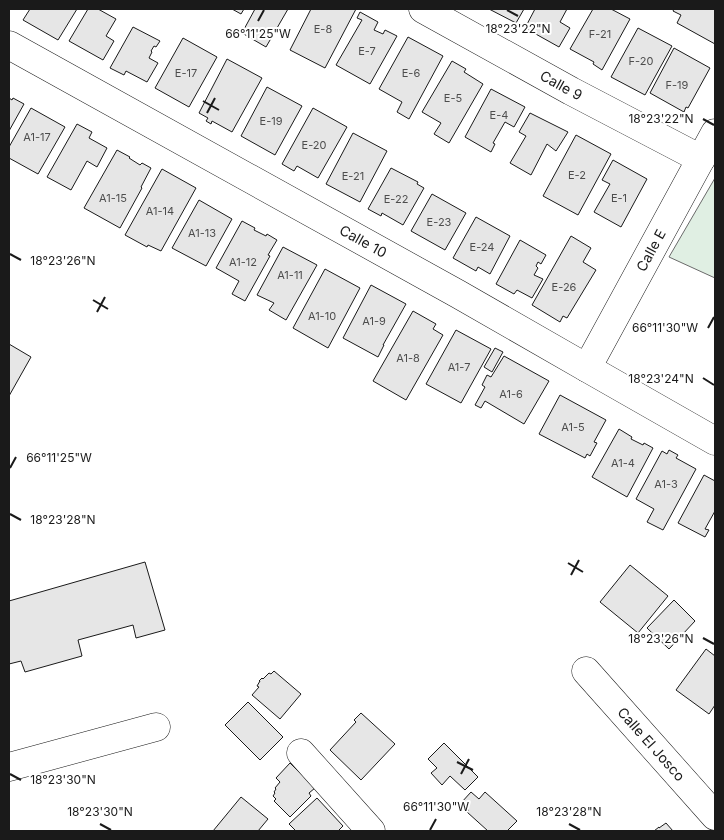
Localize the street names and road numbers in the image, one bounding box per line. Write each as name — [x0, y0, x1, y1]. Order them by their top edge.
street label: Calle 9 — [537, 67, 585, 103]
street label: Calle 10 — [337, 221, 390, 261]
street label: Calle E — [632, 226, 669, 274]
street label: Calle El Josco — [614, 704, 689, 784]

